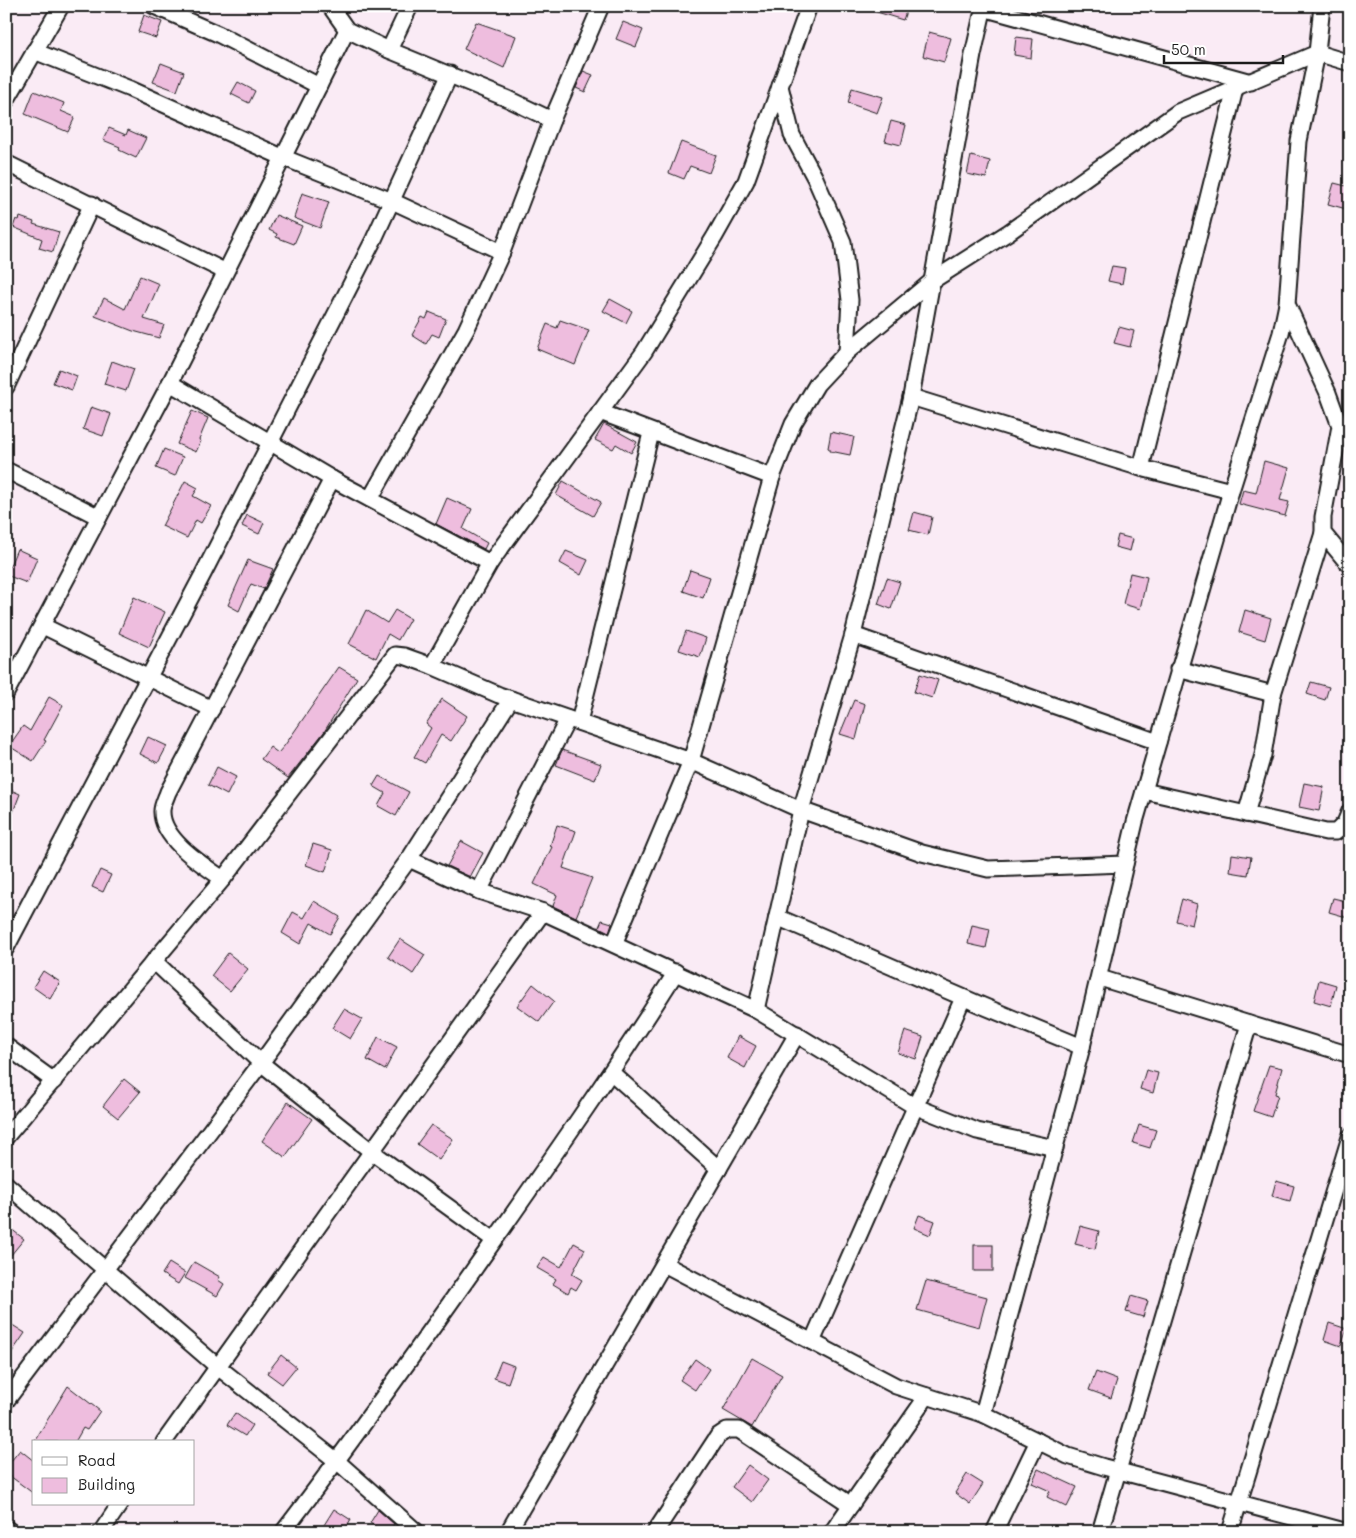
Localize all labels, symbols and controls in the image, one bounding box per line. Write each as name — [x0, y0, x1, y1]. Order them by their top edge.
scale bar — [1164, 32, 1282, 64]
text: 50 m — [1171, 39, 1206, 59]
legend — [32, 1440, 195, 1506]
text: Road — [78, 1450, 115, 1470]
text: Building — [78, 1474, 135, 1494]

